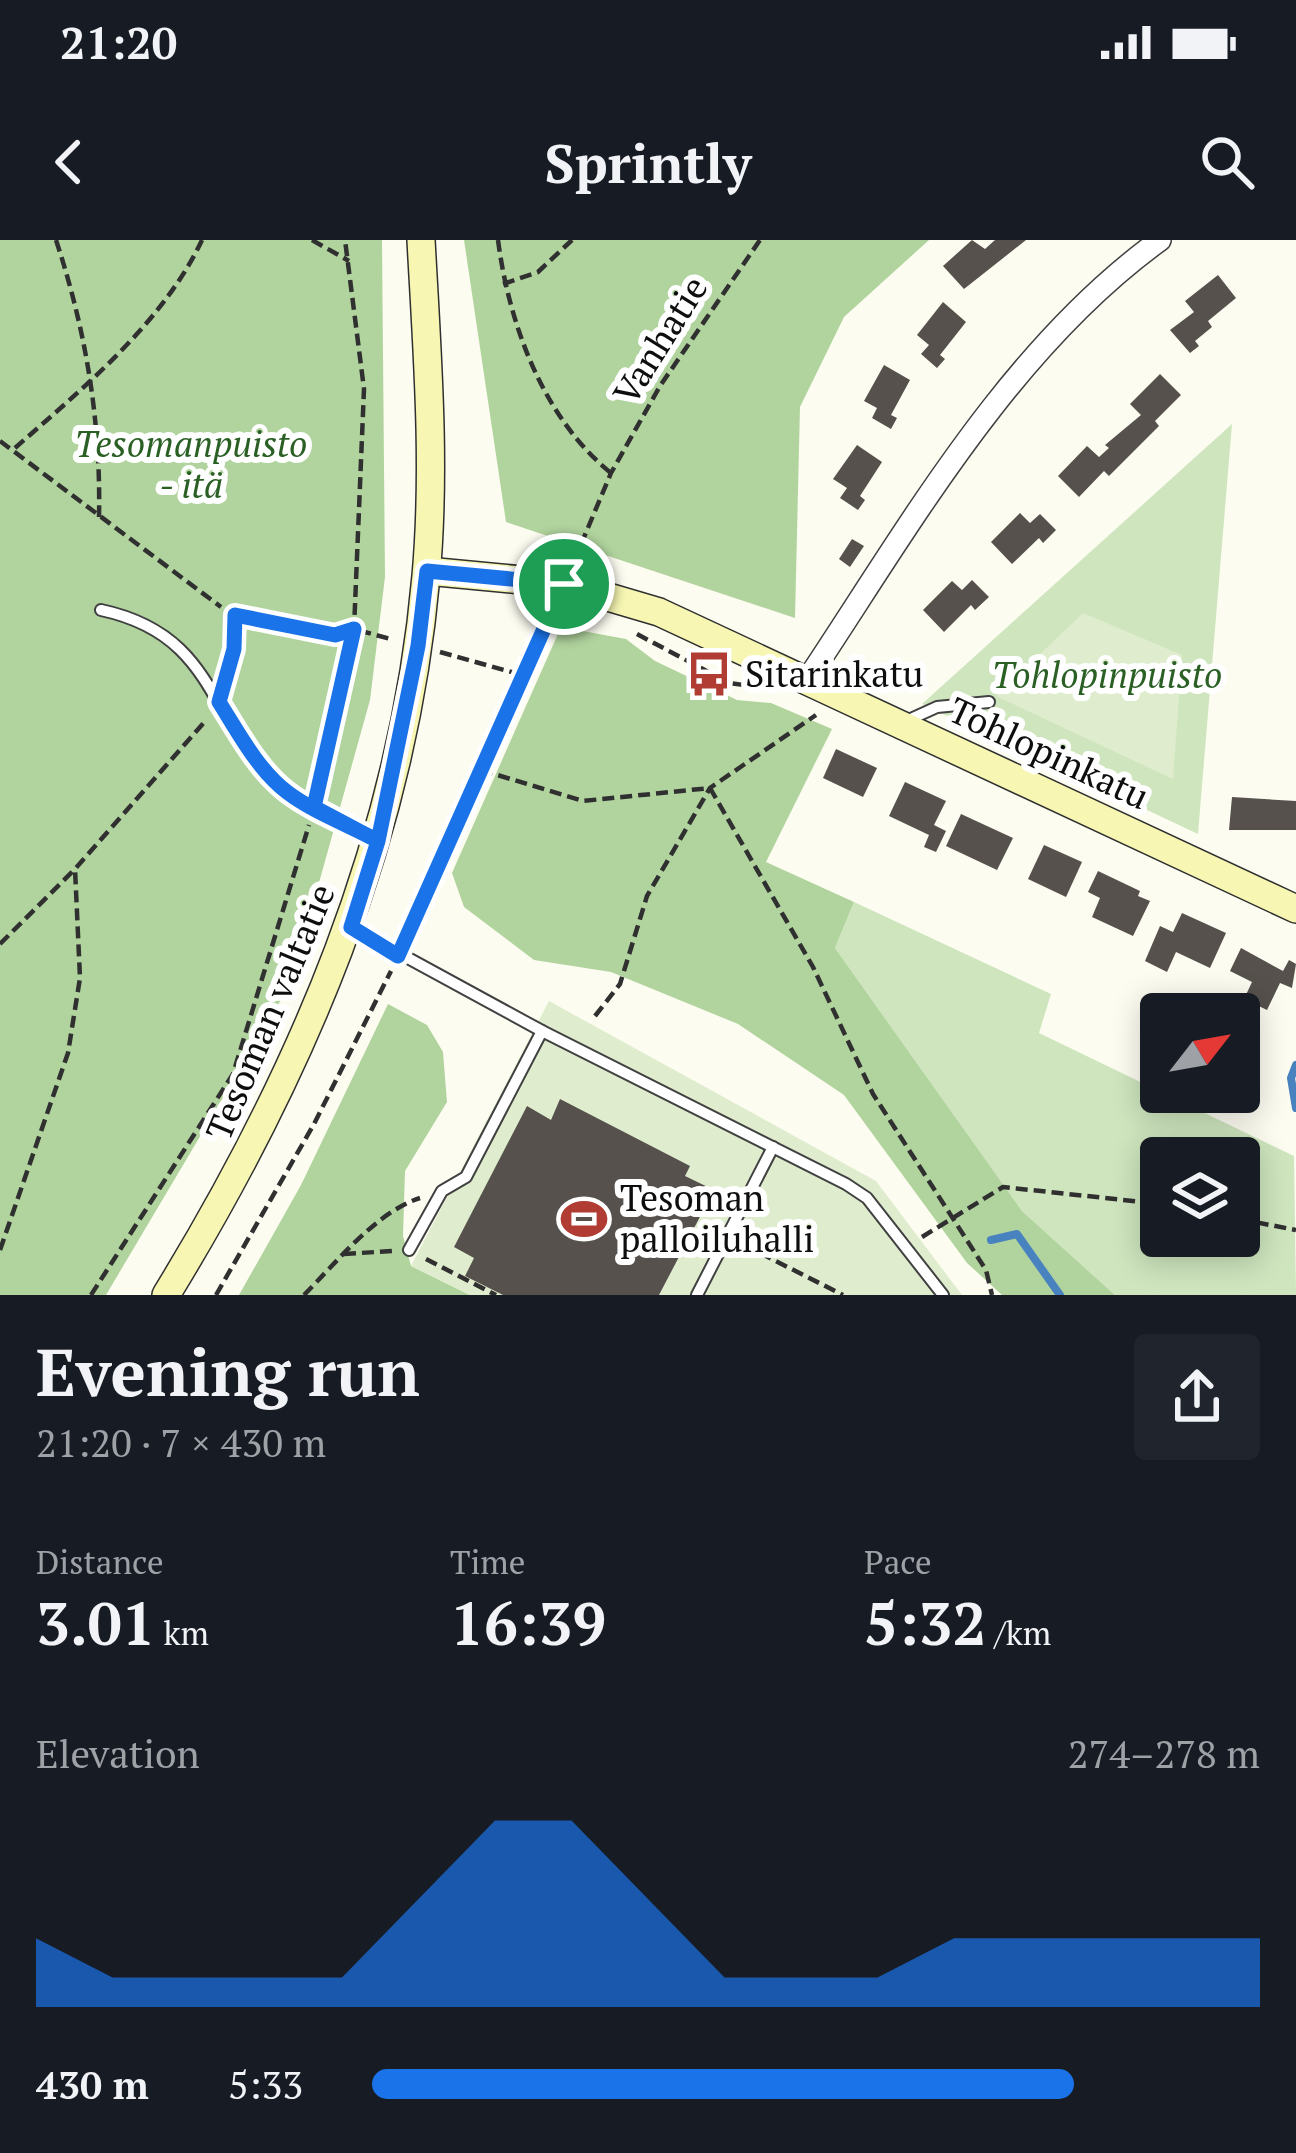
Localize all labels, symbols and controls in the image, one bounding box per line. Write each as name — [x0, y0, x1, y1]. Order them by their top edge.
text: 21:20 — [60, 12, 177, 72]
text: Sprintly — [545, 127, 751, 198]
icon: back — [36, 129, 102, 195]
icon: search — [1194, 129, 1260, 195]
street label: Vanhatie — [602, 267, 717, 413]
park label: Tesomanpuisto - itä — [75, 420, 307, 508]
pin — [513, 533, 615, 635]
icon: arrive — [531, 551, 597, 617]
bus stop icon: Sitarinkatu — [684, 649, 734, 699]
place label: Sitarinkatu — [745, 650, 924, 697]
park label: Tohlopinpuisto — [992, 651, 1222, 698]
street label: Tohlopinkatu — [942, 686, 1157, 819]
street label: Tesoman valtatie — [194, 876, 345, 1147]
north arrow — [1140, 993, 1260, 1113]
map controls — [1140, 993, 1260, 1257]
button: layers — [1140, 1137, 1260, 1257]
place label: Tesoman palloiluhalli — [620, 1174, 814, 1262]
sports icon: Tesoman palloiluhalli — [559, 1194, 609, 1244]
text: Evening run — [36, 1327, 420, 1415]
button: share — [1134, 1334, 1260, 1460]
text: 21:20 · 7 × 430 m — [36, 1416, 326, 1468]
text: Distance — [36, 1540, 163, 1583]
text: Time — [450, 1540, 525, 1583]
text: Pace — [864, 1540, 932, 1583]
text: 3.01 — [36, 1583, 155, 1662]
text: 16:39 — [450, 1583, 606, 1662]
text: 5:32 — [864, 1583, 986, 1662]
text: km — [155, 1611, 209, 1654]
text: /km — [986, 1611, 1051, 1654]
text: Elevation — [36, 1727, 200, 1779]
text: 274–278 m — [1068, 1727, 1260, 1779]
text: 430 m — [36, 2058, 149, 2110]
text: 5:33 — [228, 2058, 303, 2110]

